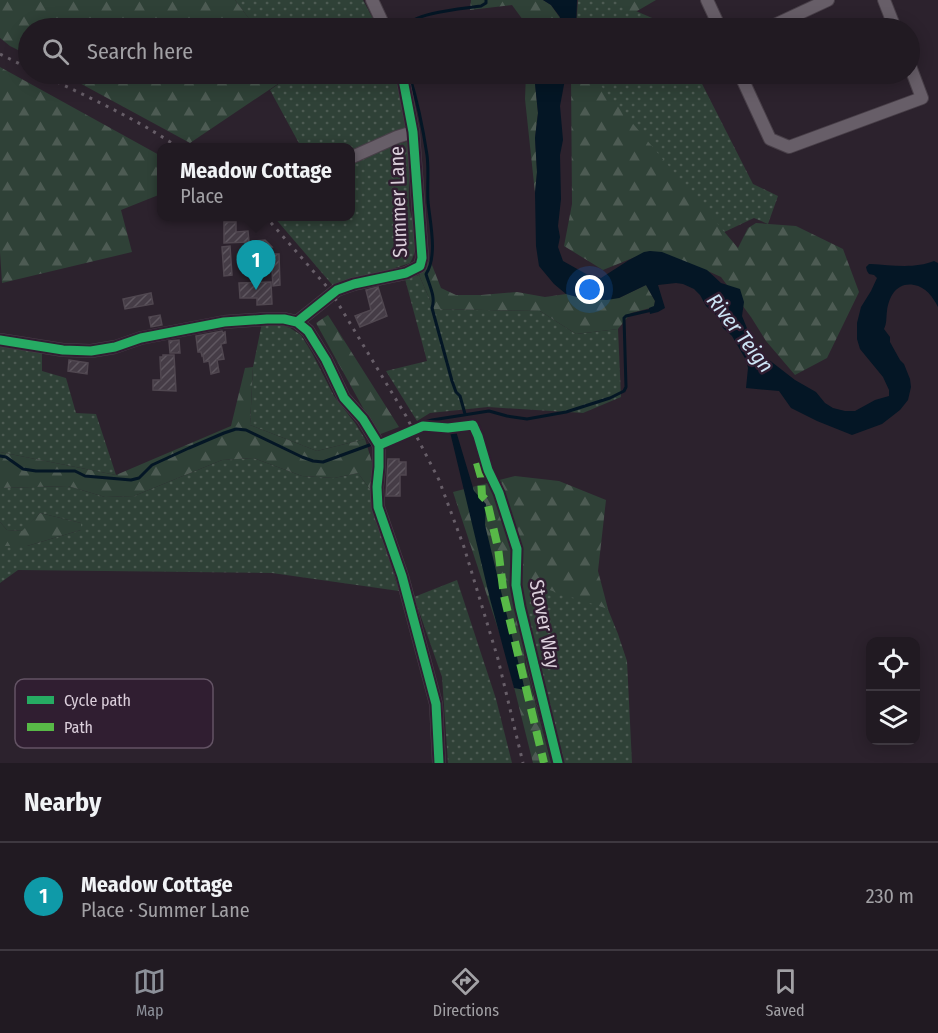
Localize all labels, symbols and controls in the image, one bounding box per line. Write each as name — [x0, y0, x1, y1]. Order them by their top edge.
search box — [18, 18, 920, 84]
icon: search — [39, 35, 72, 68]
text: Search here — [87, 38, 193, 65]
popup — [157, 143, 355, 221]
street label: Summer Lane — [384, 146, 412, 258]
text: Meadow Cottage — [180, 157, 332, 184]
text: Place — [180, 184, 224, 208]
pin: 1 — [236, 240, 276, 290]
your location — [575, 275, 604, 304]
water label: River Teign — [701, 288, 779, 378]
street label: Stover Way — [525, 578, 565, 670]
map controls — [866, 637, 920, 745]
button: locate — [866, 637, 920, 691]
legend — [15, 679, 213, 748]
text: Cycle path — [64, 691, 131, 710]
button: layers — [866, 691, 920, 745]
text: Path — [64, 718, 93, 737]
text: Nearby — [24, 787, 101, 818]
text: Meadow Cottage — [81, 871, 233, 898]
text: 1 — [39, 884, 48, 908]
text: 230 m — [866, 884, 914, 908]
text: Place · Summer Lane — [81, 898, 250, 922]
tab: Map — [133, 965, 166, 1020]
tab: Directions — [433, 965, 499, 1020]
tab: Saved — [766, 965, 805, 1020]

